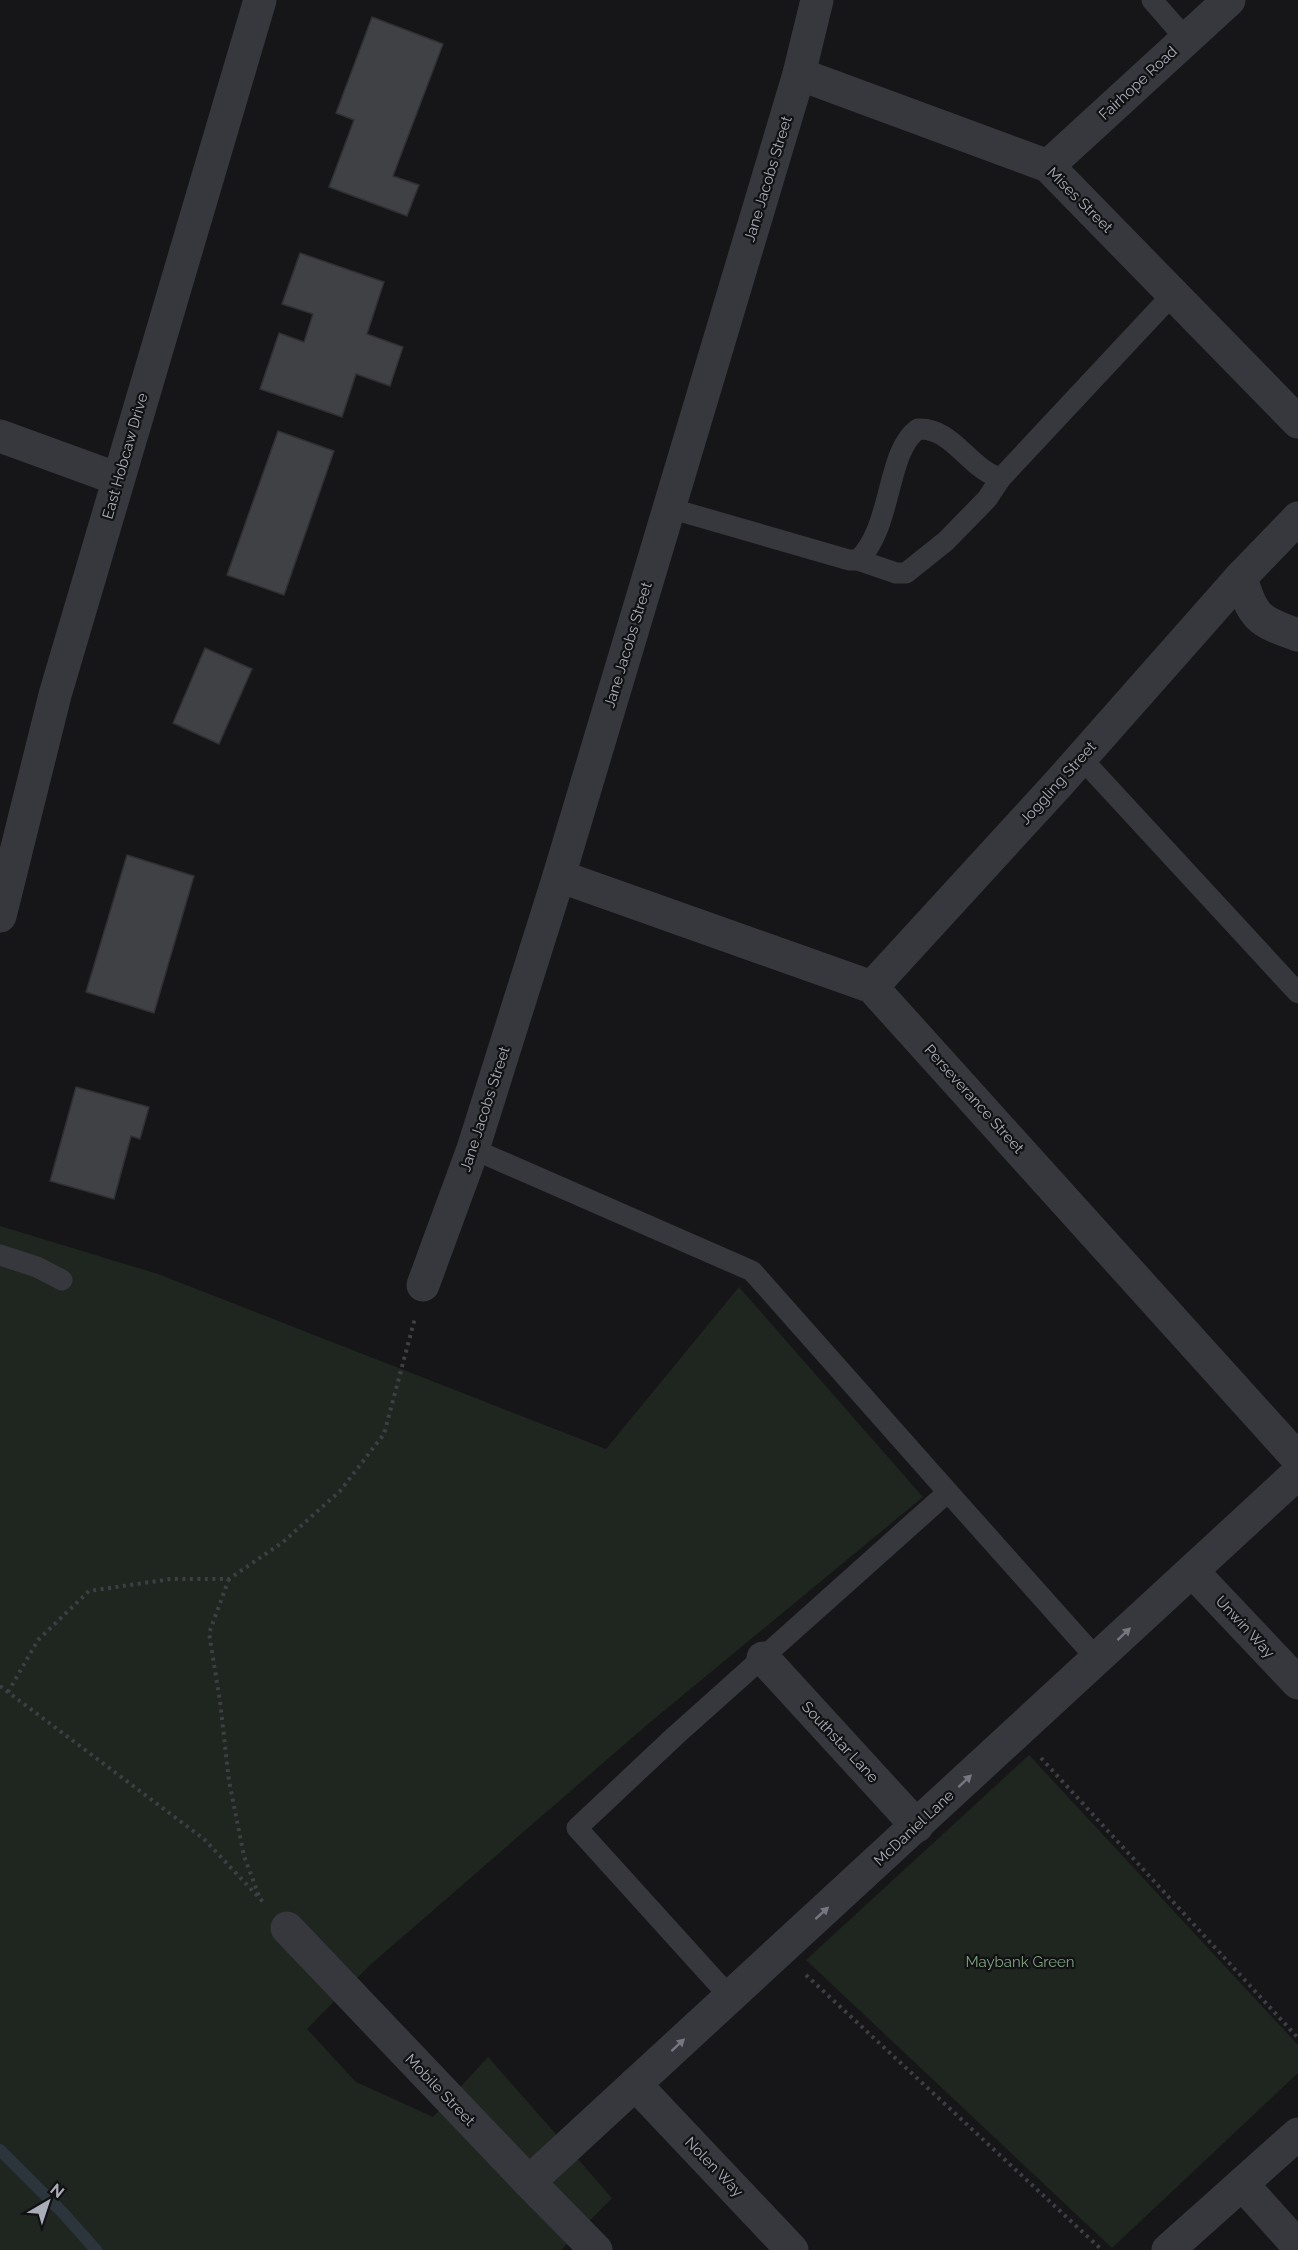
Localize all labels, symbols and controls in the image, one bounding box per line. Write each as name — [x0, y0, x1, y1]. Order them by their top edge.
street label: Fairhope Road — [1095, 42, 1181, 124]
street label: Jane Jacobs Street — [740, 114, 796, 244]
street label: Mises Street — [1044, 164, 1116, 236]
street label: East Hobcaw Drive — [98, 391, 152, 521]
street label: Jane Jacobs Street — [600, 580, 656, 710]
street label: Joggling Street — [1016, 738, 1100, 828]
street label: Perseverance Street — [920, 1041, 1028, 1157]
street label: Jane Jacobs Street — [456, 1044, 514, 1174]
street label: Unwin Way — [1212, 1592, 1278, 1662]
one-way arrow — [1116, 1627, 1131, 1641]
street label: Southstar Lane — [798, 1698, 882, 1786]
one-way arrow — [958, 1774, 973, 1788]
street label: McDaniel Lane — [870, 1786, 958, 1870]
one-way arrow — [814, 1907, 829, 1920]
park label: Maybank Green — [965, 1953, 1075, 1971]
one-way arrow — [670, 2039, 685, 2052]
street label: Mobile Street — [401, 2050, 479, 2130]
street label: Nolen Way — [681, 2133, 747, 2201]
north arrow — [18, 2172, 78, 2232]
text: N — [46, 2180, 68, 2202]

